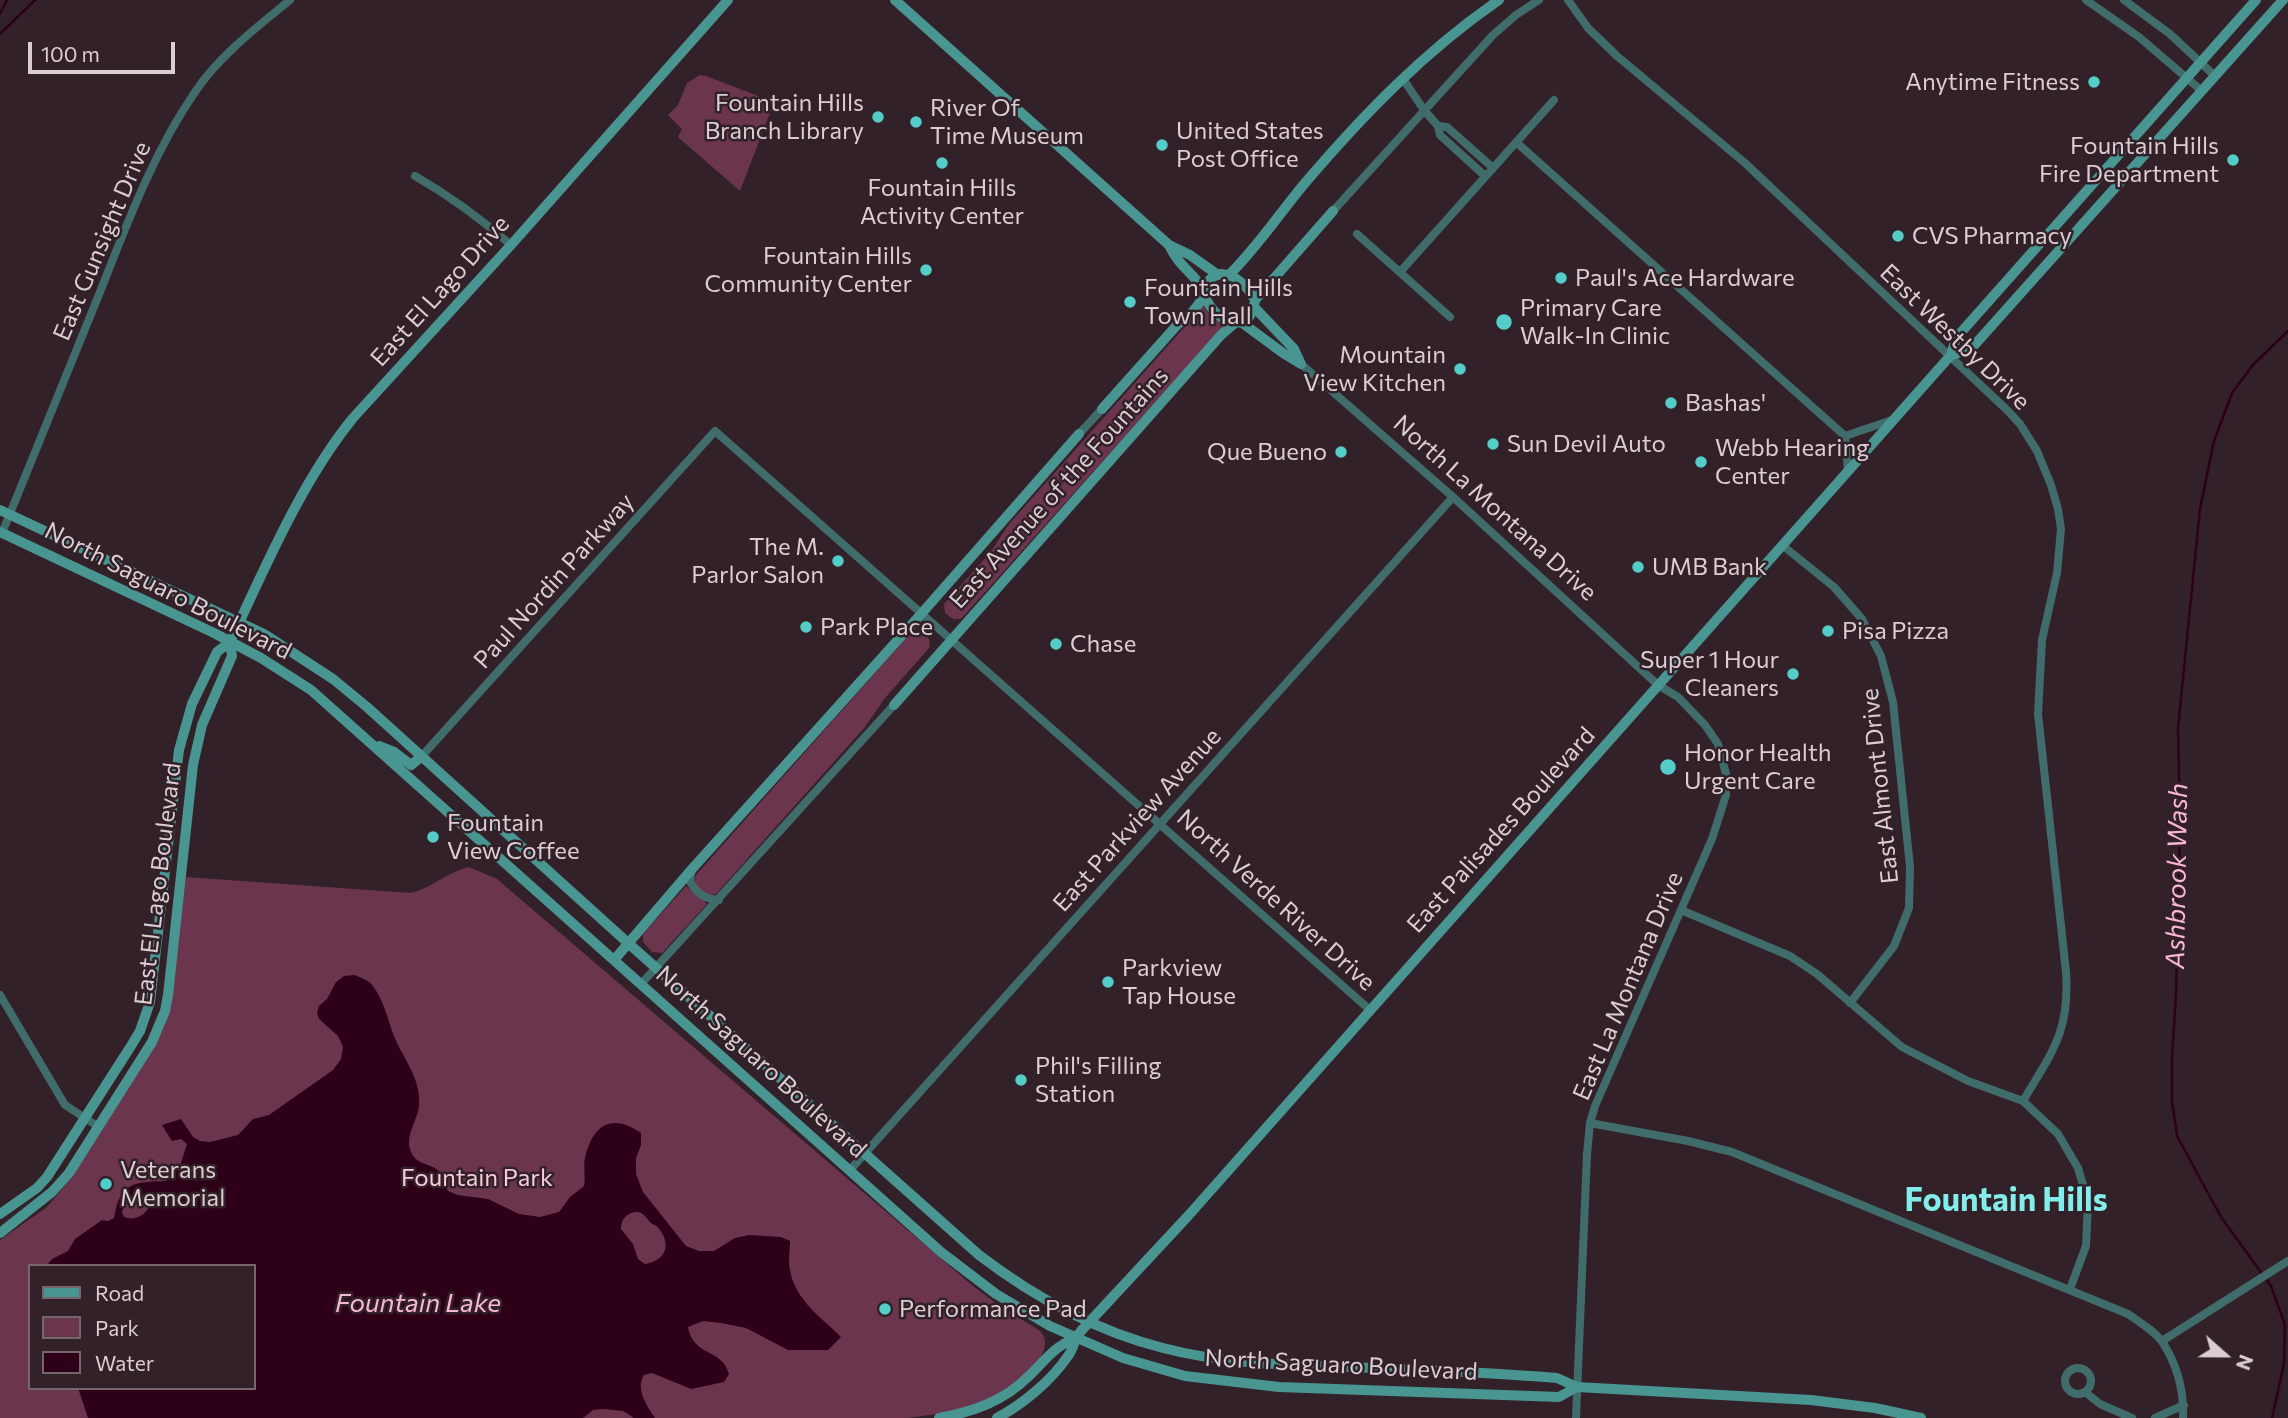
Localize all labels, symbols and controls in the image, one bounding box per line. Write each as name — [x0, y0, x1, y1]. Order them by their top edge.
scale bar — [32, 28, 178, 72]
text: 100 m — [41, 41, 100, 66]
place label: Anytime Fitness — [1905, 68, 2080, 96]
marker: Anytime Fitness — [2086, 74, 2102, 90]
place label: Fountain Hills Branch Library — [705, 89, 864, 145]
place label: River Of Time Museum — [930, 94, 1084, 150]
marker: Fountain Hills Branch Library — [870, 109, 886, 125]
marker: River Of Time Museum — [908, 114, 924, 130]
place label: United States Post Office — [1176, 117, 1324, 173]
place label: Fountain Hills Fire Department — [2039, 132, 2219, 188]
street label: East Gunsight Drive — [47, 137, 157, 345]
marker: United States Post Office — [1154, 137, 1170, 153]
marker: Fountain Hills Fire Department — [2225, 152, 2241, 168]
marker: Fountain Hills Activity Center — [934, 155, 950, 171]
place label: Fountain Hills Activity Center — [860, 174, 1024, 230]
street label: East El Lago Drive — [365, 210, 515, 372]
place label: CVS Pharmacy — [1912, 222, 2072, 250]
marker: CVS Pharmacy — [1890, 228, 1906, 244]
place label: Fountain Hills Community Center — [704, 242, 912, 298]
street label: East Westby Drive — [1874, 258, 2036, 416]
marker: Fountain Hills Community Center — [918, 262, 934, 278]
place label: Paul's Ace Hardware — [1575, 264, 1795, 292]
marker: Paul's Ace Hardware — [1553, 270, 1569, 286]
place label: Fountain Hills Town Hall — [1144, 274, 1293, 330]
marker: Fountain Hills Town Hall — [1122, 294, 1138, 310]
place label: Primary Care Walk-In Clinic — [1520, 294, 1670, 350]
marker: Primary Care Walk-In Clinic — [1494, 312, 1514, 332]
place label: Mountain View Kitchen — [1303, 341, 1446, 397]
marker: Mountain View Kitchen — [1452, 361, 1468, 377]
street label: East Avenue of the Fountains — [943, 362, 1175, 614]
place label: Bashas' — [1685, 389, 1766, 417]
marker: Bashas' — [1663, 395, 1679, 411]
street label: North La Montana Drive — [1388, 409, 1602, 607]
place label: Sun Devil Auto — [1507, 430, 1666, 458]
place label: Webb Hearing Center — [1715, 434, 1869, 490]
marker: Sun Devil Auto — [1485, 436, 1501, 452]
place label: Que Bueno — [1207, 438, 1327, 466]
marker: Que Bueno — [1333, 444, 1349, 460]
marker: Webb Hearing Center — [1693, 454, 1709, 470]
street label: Paul Nordin Parkway — [468, 488, 640, 674]
street label: North Saguaro Boulevard — [40, 516, 296, 666]
place label: The M. Parlor Salon — [691, 533, 824, 589]
marker: The M. Parlor Salon — [830, 553, 846, 569]
place label: UMB Bank — [1652, 553, 1767, 581]
marker: UMB Bank — [1630, 559, 1646, 575]
place label: Park Place — [820, 613, 933, 641]
place label: Pisa Pizza — [1842, 617, 1949, 645]
marker: Park Place — [798, 619, 814, 635]
marker: Pisa Pizza — [1820, 623, 1836, 639]
place label: Chase — [1070, 630, 1136, 658]
marker: Chase — [1048, 636, 1064, 652]
place label: Super 1 Hour Cleaners — [1640, 646, 1779, 702]
marker: Super 1 Hour Cleaners — [1785, 666, 1801, 682]
street label: East Almont Drive — [1855, 687, 1905, 885]
street label: East Palisades Boulevard — [1401, 721, 1601, 939]
street label: East Parkview Avenue — [1047, 722, 1227, 918]
place label: Honor Health Urgent Care — [1684, 739, 1831, 795]
marker: Honor Health Urgent Care — [1658, 757, 1678, 777]
street label: East El Lago Boulevard — [129, 761, 187, 1007]
water label: Ashbrook Wash — [2160, 783, 2194, 969]
street label: North Verde River Drive — [1171, 803, 1381, 997]
place label: Fountain View Coffee — [447, 809, 580, 865]
marker: Fountain View Coffee — [425, 829, 441, 845]
street label: East La Montana Drive — [1567, 867, 1689, 1105]
place label: Parkview Tap House — [1122, 954, 1236, 1010]
street label: North Saguaro Boulevard — [650, 960, 872, 1164]
marker: Parkview Tap House — [1100, 974, 1116, 990]
place label: Phil's Filling Station — [1035, 1052, 1161, 1108]
marker: Phil's Filling Station — [1013, 1072, 1029, 1088]
place label: Veterans Memorial — [120, 1156, 225, 1212]
park label: Fountain Park — [401, 1164, 553, 1192]
marker: Veterans Memorial — [98, 1176, 114, 1192]
district label: Fountain Hills — [1904, 1181, 2108, 1219]
legend — [28, 1264, 256, 1390]
text: Road — [95, 1280, 144, 1305]
water label: Fountain Lake — [335, 1287, 501, 1319]
place label: Performance Pad — [899, 1295, 1087, 1323]
marker: Performance Pad — [877, 1301, 893, 1317]
text: Park — [95, 1315, 139, 1340]
north arrow — [2190, 1320, 2260, 1390]
street label: North Saguaro Boulevard — [1204, 1343, 1478, 1387]
text: Water — [95, 1350, 154, 1375]
text: N — [2232, 1352, 2258, 1373]

